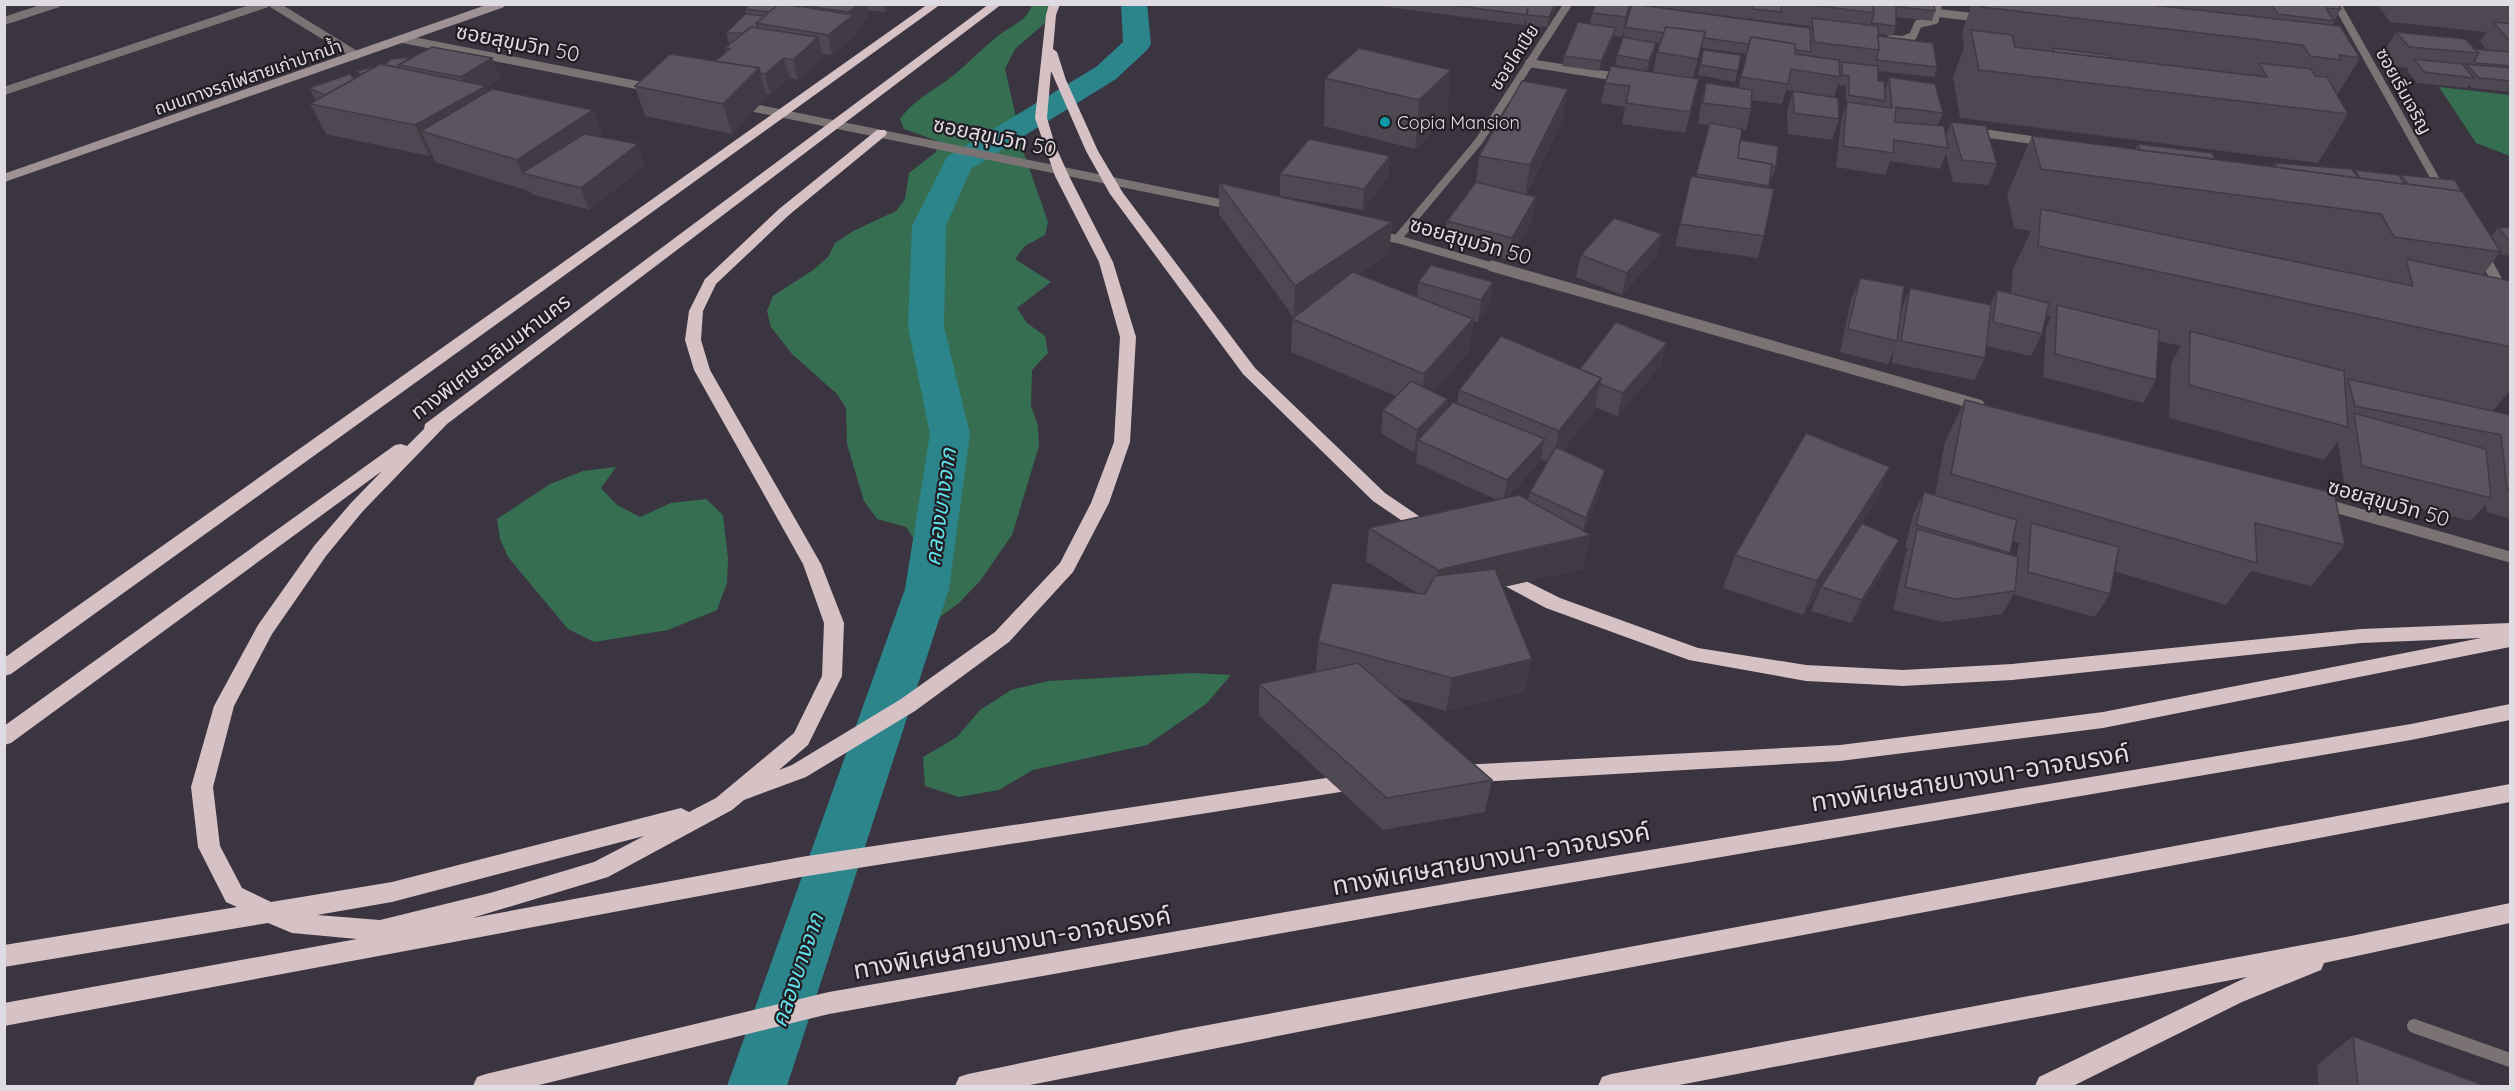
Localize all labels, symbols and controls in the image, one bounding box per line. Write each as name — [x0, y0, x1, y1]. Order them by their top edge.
street label: ซอยสุขุมวิท 50 — [454, 17, 582, 68]
street label: ซอยโคเปีย — [1484, 20, 1544, 94]
street label: ถนนทางรถไฟสายเก่าปากน้ำ — [151, 33, 345, 120]
street label: ซอยเริ่มเจริญ — [2371, 44, 2437, 138]
street label: ซอยสุขุมวิท 50 — [931, 110, 1059, 163]
place label: Copia Mansion — [1397, 111, 1520, 134]
marker: Copia Mansion — [1378, 115, 1392, 129]
street label: ซอยสุขุมวิท 50 — [1407, 210, 1535, 271]
street label: ทางพิเศษเฉลิมมหานคร — [405, 288, 575, 424]
water label: คลองบางจาก — [918, 446, 962, 568]
street label: ซอยสุขุมวิท 50 — [2325, 472, 2453, 533]
street label: ทางพิเศษสายบางนา-อาจณรงค์ — [1808, 736, 2132, 818]
street label: ทางพิเศษสายบางนา-อาจณรงค์ — [1330, 814, 1652, 902]
street label: ทางพิเศษสายบางนา-อาจณรงค์ — [851, 898, 1173, 986]
water label: คลองบางจาก — [764, 909, 830, 1031]

